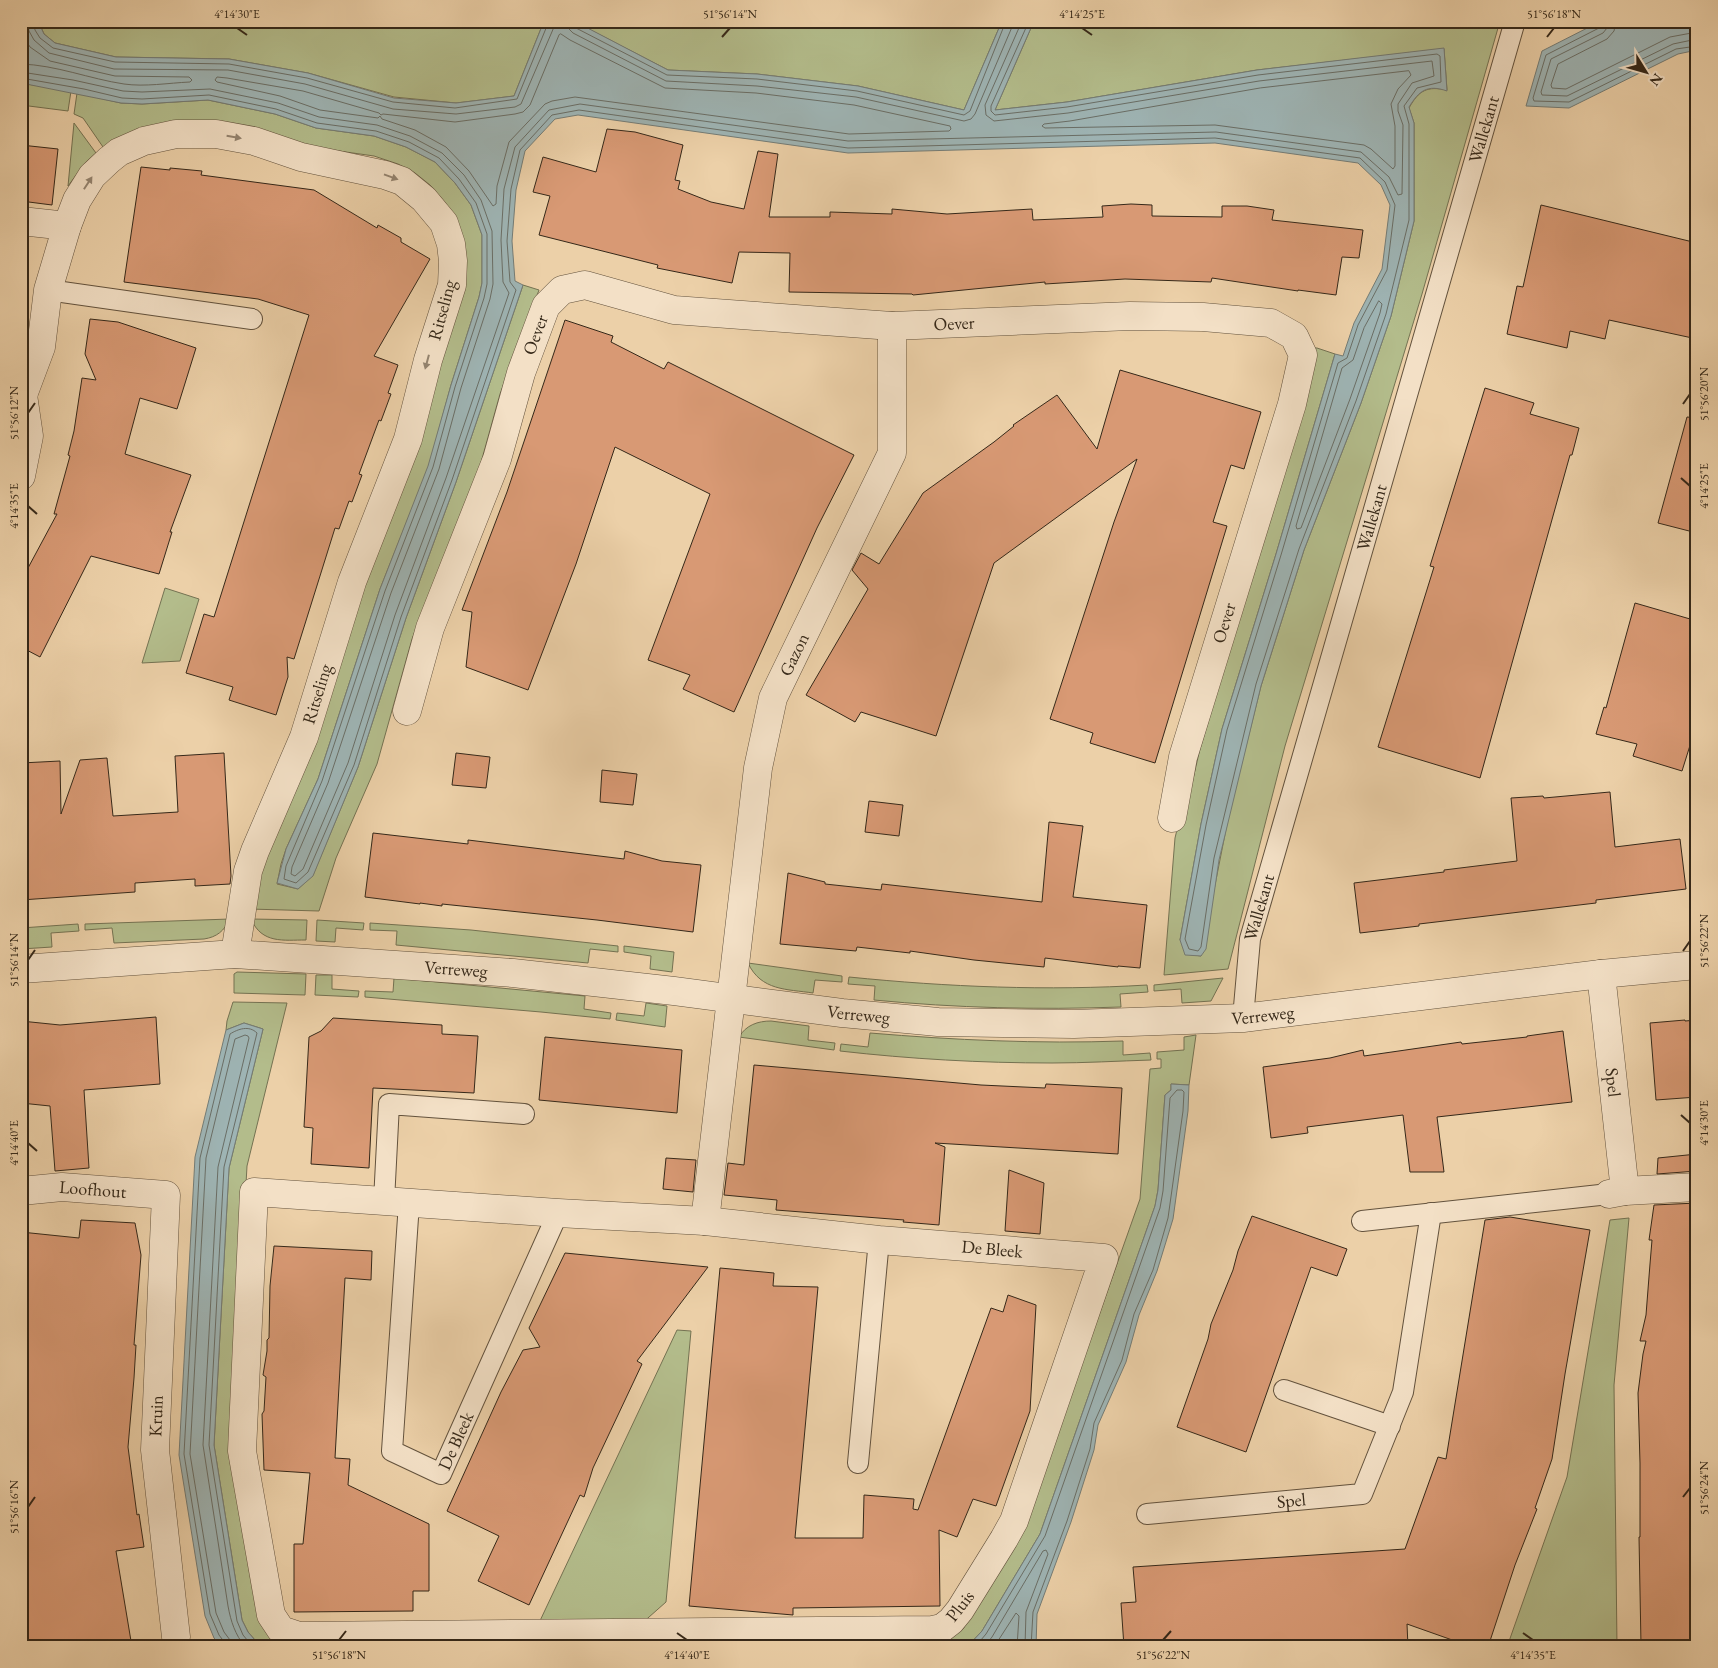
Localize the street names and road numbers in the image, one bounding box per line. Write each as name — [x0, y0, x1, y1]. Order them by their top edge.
street label: Wallekant — [1463, 93, 1504, 165]
street label: Ritseling — [422, 277, 461, 343]
street label: Oever — [517, 311, 553, 358]
street label: Oever — [933, 311, 975, 335]
street label: Wallekant — [1351, 481, 1392, 553]
street label: Oever — [1206, 600, 1241, 646]
street label: Gazon — [773, 629, 814, 680]
street label: Ritseling — [296, 661, 337, 727]
street label: Wallekant — [1238, 871, 1279, 943]
street label: Verreweg — [424, 955, 488, 982]
street label: Verreweg — [826, 999, 891, 1028]
street label: Verreweg — [1231, 1000, 1296, 1029]
street label: Spel — [1600, 1067, 1627, 1098]
street label: Loofhout — [58, 1175, 128, 1203]
street label: De Bleek — [960, 1234, 1024, 1263]
street label: Kruin — [143, 1394, 168, 1437]
street label: De Bleek — [432, 1407, 479, 1473]
street label: Spel — [1276, 1487, 1307, 1513]
street label: Pluis — [940, 1585, 979, 1626]

